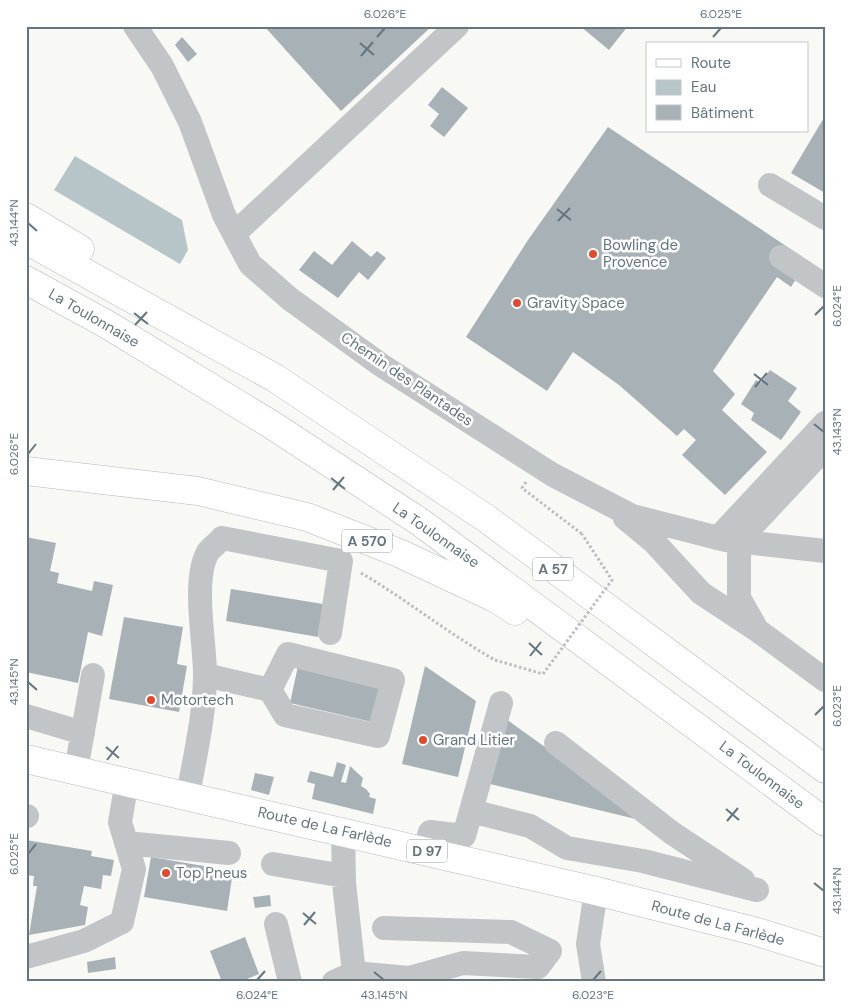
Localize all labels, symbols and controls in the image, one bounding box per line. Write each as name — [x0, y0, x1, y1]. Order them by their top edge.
text: 6.026°E — [364, 6, 406, 22]
text: 6.025°E — [700, 6, 742, 22]
legend — [646, 42, 808, 132]
text: Route — [691, 53, 731, 73]
text: Eau — [691, 77, 716, 97]
text: Bâtiment — [691, 103, 754, 123]
text: 43.144°N — [6, 199, 22, 247]
place label: Bowling de Provence — [603, 235, 678, 272]
marker: Bowling de Provence — [587, 248, 599, 260]
street label: La Toulonnaise — [45, 284, 143, 352]
text: 6.024°E — [829, 285, 845, 327]
place label: Gravity Space — [527, 293, 625, 313]
marker: Gravity Space — [511, 297, 523, 309]
street label: Chemin des Plantades — [337, 327, 477, 431]
text: 43.143°N — [829, 408, 845, 456]
text: 6.026°E — [6, 433, 22, 475]
street label: La Toulonnaise — [389, 498, 483, 572]
road number: A 570 — [342, 530, 392, 552]
road number: A 57 — [533, 558, 573, 580]
text: 43.145°N — [6, 658, 22, 706]
text: 6.023°E — [829, 685, 845, 727]
place label: Motortech — [161, 690, 234, 710]
marker: Motortech — [145, 694, 157, 706]
place label: Grand Litier — [433, 730, 516, 750]
marker: Grand Litier — [417, 734, 429, 746]
street label: La Toulonnaise — [715, 736, 809, 814]
street label: Route de La Farlède — [256, 802, 394, 852]
text: 6.025°E — [6, 833, 22, 875]
road number: D 97 — [407, 839, 447, 862]
place label: Top Pneus — [176, 863, 247, 883]
marker: Top Pneus — [160, 867, 172, 879]
text: 43.144°N — [829, 867, 845, 915]
street label: Route de La Farlède — [649, 896, 787, 950]
text: 6.024°E — [236, 987, 278, 1003]
text: 43.145°N — [360, 987, 408, 1003]
text: 6.023°E — [572, 987, 614, 1003]

